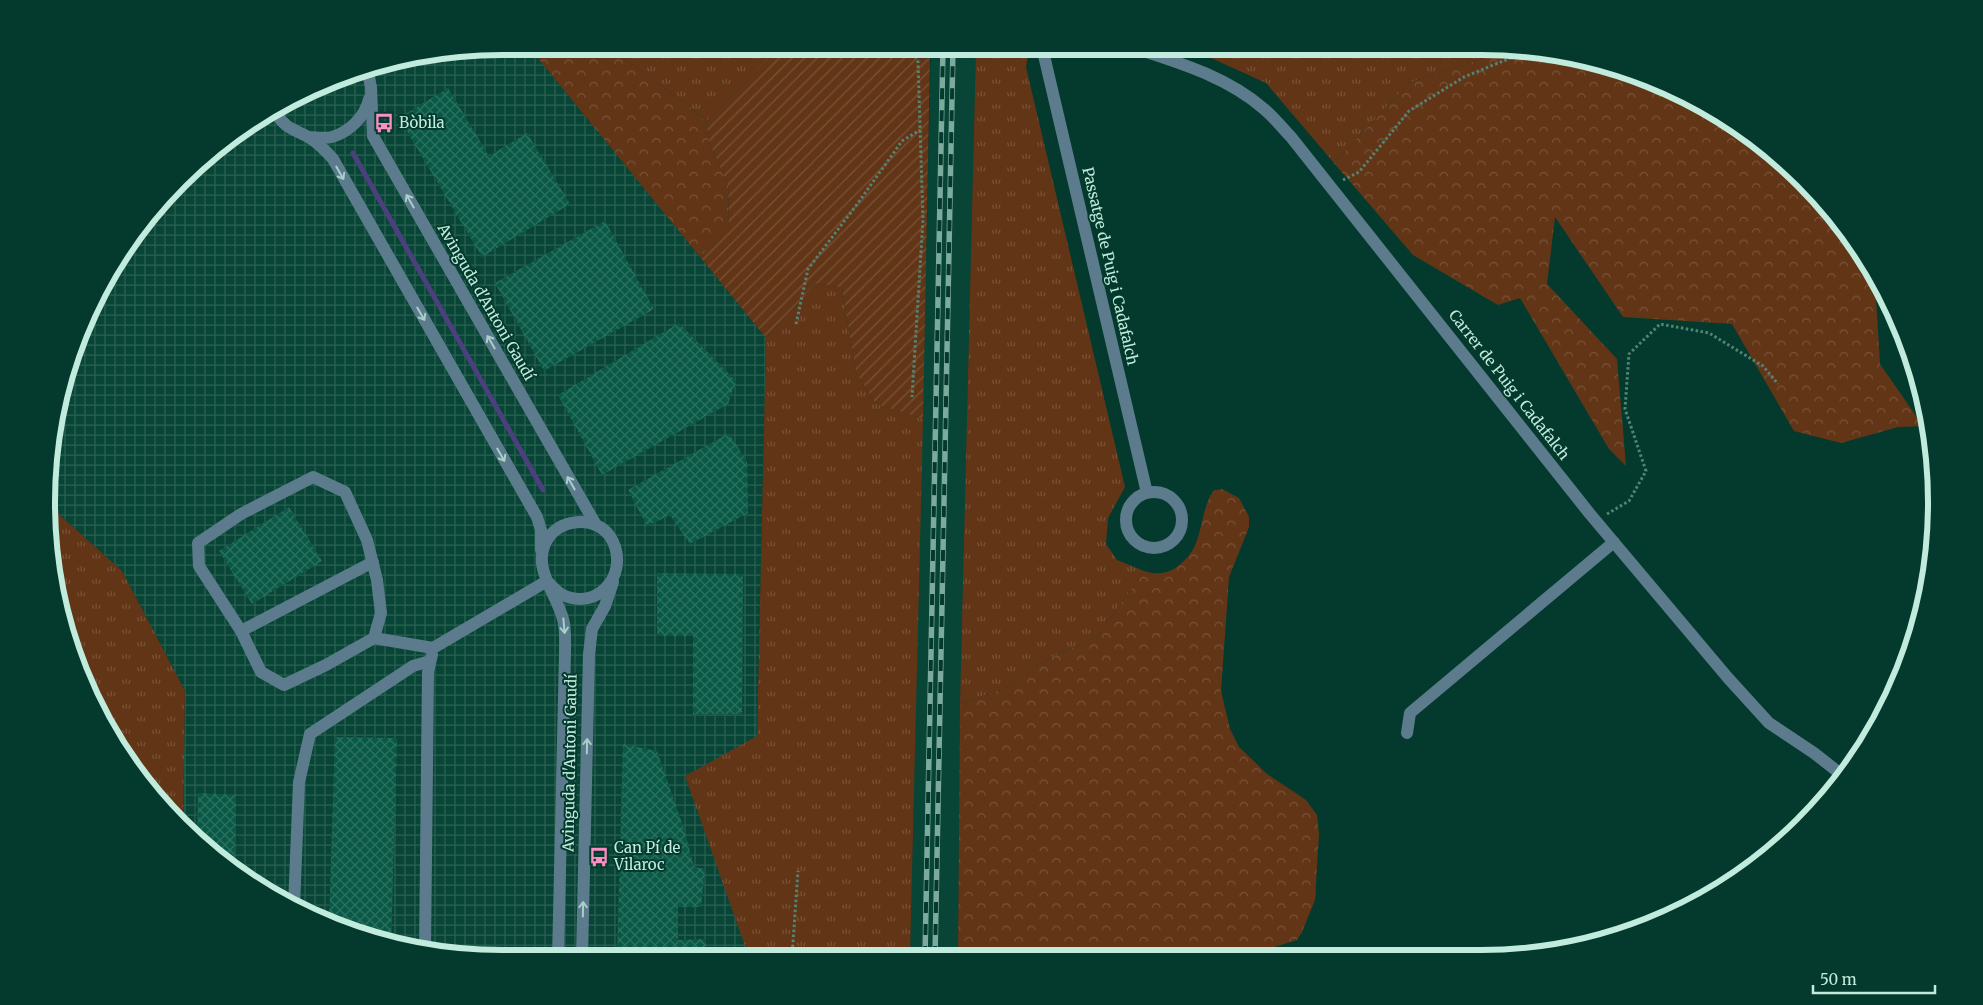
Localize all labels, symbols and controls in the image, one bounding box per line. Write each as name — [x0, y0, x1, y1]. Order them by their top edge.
bus stop icon: Bòbila — [373, 112, 395, 134]
place label: Bòbila — [399, 113, 445, 132]
one-way arrow — [336, 165, 346, 179]
street label: Passatge de Puig i Cadafalch — [1078, 165, 1143, 367]
one-way arrow — [405, 194, 415, 209]
street label: Avinguda d'Antoni Gaudí — [433, 219, 540, 385]
one-way arrow — [416, 306, 426, 321]
street label: Carrer de Puig i Cadafalch — [1445, 306, 1574, 464]
one-way arrow — [485, 336, 495, 350]
one-way arrow — [497, 447, 507, 461]
one-way arrow — [566, 477, 576, 491]
one-way arrow — [559, 618, 568, 634]
street label: Avinguda d'Antoni Gaudí — [558, 673, 581, 853]
one-way arrow — [582, 739, 591, 755]
place label: Can Pí de Vilaroc — [613, 838, 681, 874]
bus stop icon: Can Pí de Vilaroc — [588, 846, 610, 868]
one-way arrow — [578, 901, 588, 917]
scale bar — [1813, 962, 1936, 994]
text: 50 m — [1820, 970, 1857, 989]

